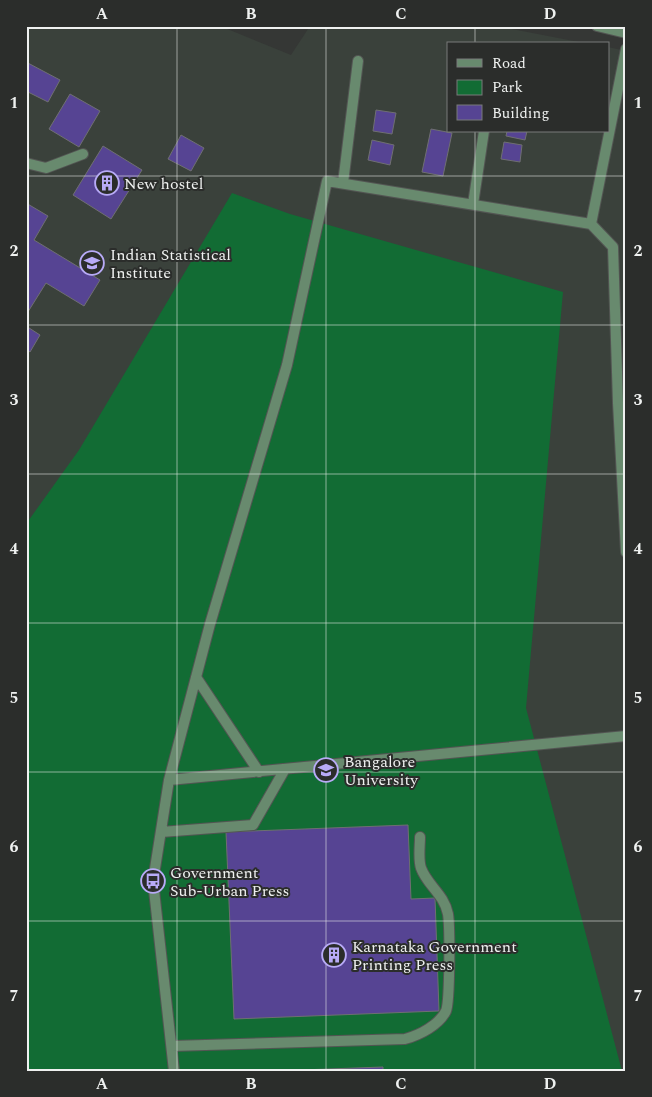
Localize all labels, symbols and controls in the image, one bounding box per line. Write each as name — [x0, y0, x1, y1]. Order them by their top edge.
text: A — [96, 2, 109, 26]
text: B — [245, 2, 257, 26]
text: C — [395, 2, 407, 26]
text: D — [544, 2, 557, 26]
legend — [447, 42, 610, 132]
text: Road — [492, 52, 526, 75]
text: Park — [492, 76, 523, 99]
text: 1 — [10, 91, 18, 115]
text: 1 — [634, 91, 642, 115]
text: Building — [492, 102, 549, 125]
building icon: New hostel — [94, 170, 120, 196]
place label: New hostel — [124, 172, 203, 196]
text: 2 — [10, 239, 19, 263]
text: 2 — [634, 239, 643, 263]
place label: Indian Statistical Institute — [110, 243, 231, 285]
school or university icon: Indian Statistical Institute — [79, 250, 105, 276]
text: 3 — [10, 388, 19, 412]
text: 3 — [634, 388, 643, 412]
text: 4 — [10, 537, 19, 561]
text: 4 — [634, 537, 643, 561]
text: 5 — [10, 686, 18, 710]
text: 5 — [634, 686, 642, 710]
place label: Bangalore University — [344, 750, 419, 792]
school or university icon: Bangalore University — [313, 757, 339, 783]
text: 6 — [10, 835, 19, 859]
text: 6 — [634, 835, 643, 859]
place label: Government Sub-Urban Press — [170, 861, 289, 903]
bus stop icon: Government Sub-Urban Press — [140, 868, 166, 894]
place label: Karnataka Government Printing Press — [352, 935, 517, 977]
building icon: Karnataka Government Printing Press — [321, 942, 347, 968]
text: 7 — [10, 984, 19, 1008]
text: 7 — [634, 984, 643, 1008]
text: A — [96, 1072, 109, 1096]
text: B — [245, 1072, 257, 1096]
text: C — [395, 1072, 407, 1096]
text: D — [544, 1072, 557, 1096]

